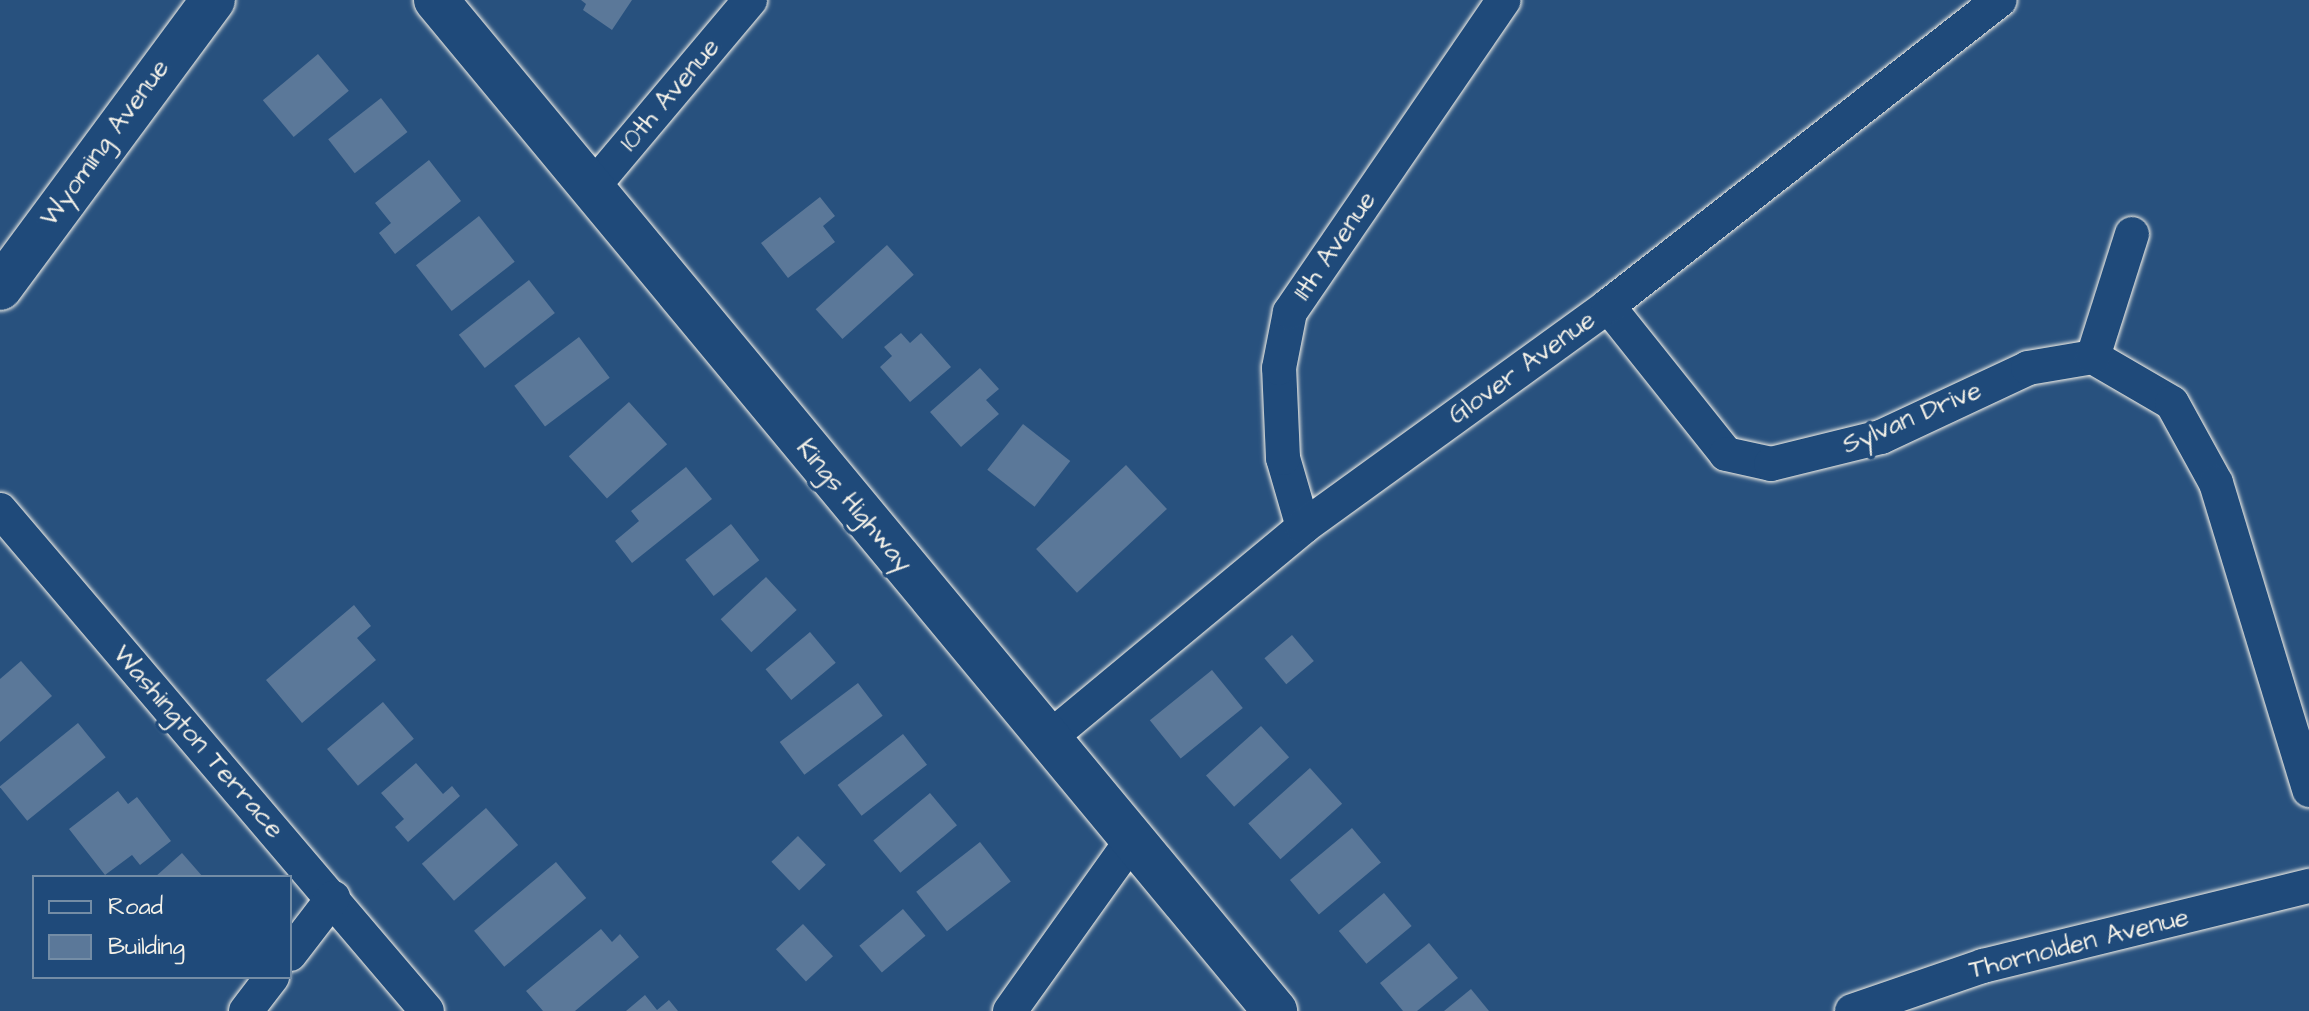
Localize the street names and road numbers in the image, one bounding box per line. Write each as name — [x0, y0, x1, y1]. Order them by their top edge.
street label: 10th Avenue — [614, 32, 726, 158]
street label: Wyoming Avenue — [34, 53, 176, 233]
street label: 11th Avenue — [1287, 185, 1383, 307]
street label: Glover Avenue — [1443, 304, 1601, 432]
street label: Sylvan Drive — [1838, 375, 1986, 461]
street label: Kings Highway — [789, 433, 919, 579]
street label: Washington Terrace — [106, 639, 290, 845]
street label: Thornolden Avenue — [1966, 902, 2192, 986]

